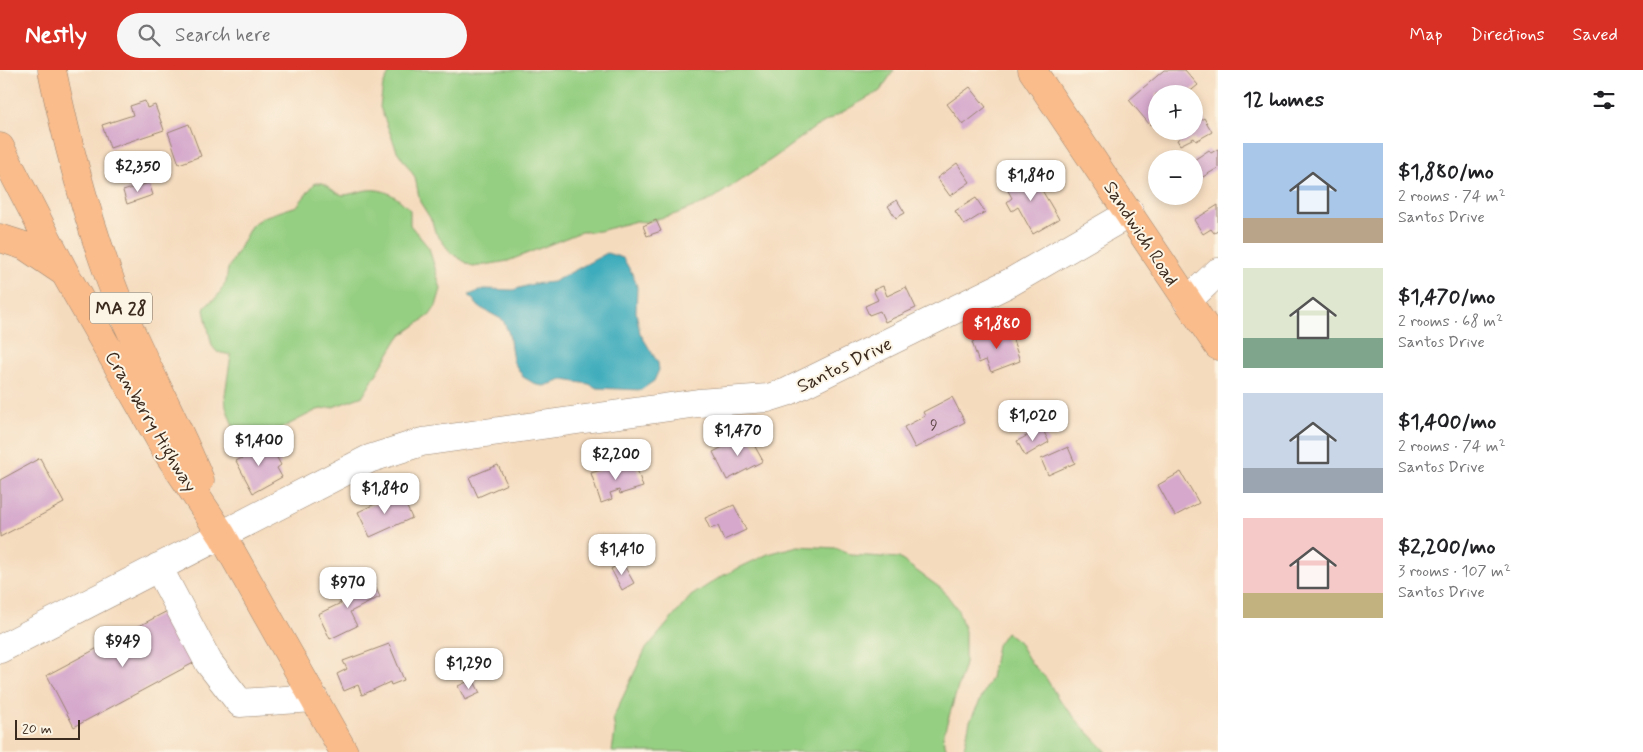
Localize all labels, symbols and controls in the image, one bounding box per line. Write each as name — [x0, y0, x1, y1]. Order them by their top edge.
search box — [117, 13, 467, 58]
text: Nestly — [25, 20, 87, 51]
icon: search — [135, 21, 163, 49]
text: Search here — [175, 23, 271, 48]
text: Map — [1410, 23, 1443, 47]
text: Directions — [1471, 23, 1545, 47]
text: Saved — [1573, 23, 1618, 47]
map controls — [1148, 85, 1203, 205]
button: + — [1148, 85, 1203, 140]
text: 12 homes — [1243, 86, 1324, 114]
icon: filters — [1590, 86, 1618, 114]
pin: $2,350 — [97, 150, 179, 193]
button: − — [1148, 150, 1203, 205]
text: $2,350 — [115, 156, 161, 177]
text: $1,880/mo — [1398, 158, 1494, 186]
pin: $1,840 — [990, 160, 1072, 202]
icon: home — [1283, 163, 1343, 223]
text: $1,840 — [1007, 165, 1055, 186]
street label: Sandwich Road — [1098, 177, 1184, 291]
text: 2 rooms · 74 m² — [1398, 186, 1506, 207]
text: Santos Drive — [1398, 207, 1485, 228]
text: $1,470/mo — [1398, 283, 1495, 311]
icon: home — [1283, 288, 1343, 348]
road number: MA 28 — [90, 292, 152, 324]
pin: $1,880 — [956, 308, 1038, 350]
text: 2 rooms · 68 m² — [1398, 311, 1503, 332]
text: $1,880 — [974, 313, 1020, 334]
street label: Santos Drive — [793, 332, 896, 399]
text: Santos Drive — [1398, 332, 1485, 353]
street label: Cranberry Highway — [96, 347, 203, 499]
pin: $1,020 — [992, 400, 1074, 442]
text: $1,020 — [1009, 405, 1057, 426]
text: $1,400/mo — [1398, 408, 1496, 436]
icon: home — [1283, 413, 1343, 473]
pin: $1,470 — [697, 414, 779, 457]
house number: 9 — [930, 415, 938, 436]
text: $1,470 — [714, 420, 762, 441]
pin: $1,400 — [218, 424, 300, 467]
text: $1,400 — [235, 430, 283, 451]
text: 2 rooms · 74 m² — [1398, 436, 1506, 457]
pin: $2,200 — [575, 438, 657, 481]
text: $2,200 — [592, 444, 640, 465]
text: Santos Drive — [1398, 457, 1485, 478]
pin: $1,840 — [344, 472, 426, 515]
text: $1,840 — [361, 478, 409, 499]
text: $2,200/mo — [1398, 533, 1495, 561]
pin: $1,410 — [581, 534, 663, 576]
icon: home — [1283, 538, 1343, 598]
text: $1,410 — [600, 539, 644, 560]
text: 3 rooms · 107 m² — [1398, 561, 1511, 582]
pin: $970 — [318, 566, 378, 609]
text: $970 — [331, 572, 365, 593]
text: Santos Drive — [1398, 582, 1485, 603]
pin: $949 — [93, 626, 153, 668]
text: $949 — [105, 631, 141, 652]
pin: $1,290 — [428, 648, 510, 690]
text: $1,290 — [446, 653, 492, 674]
scale bar — [15, 717, 80, 740]
text: 20 m — [22, 720, 52, 738]

